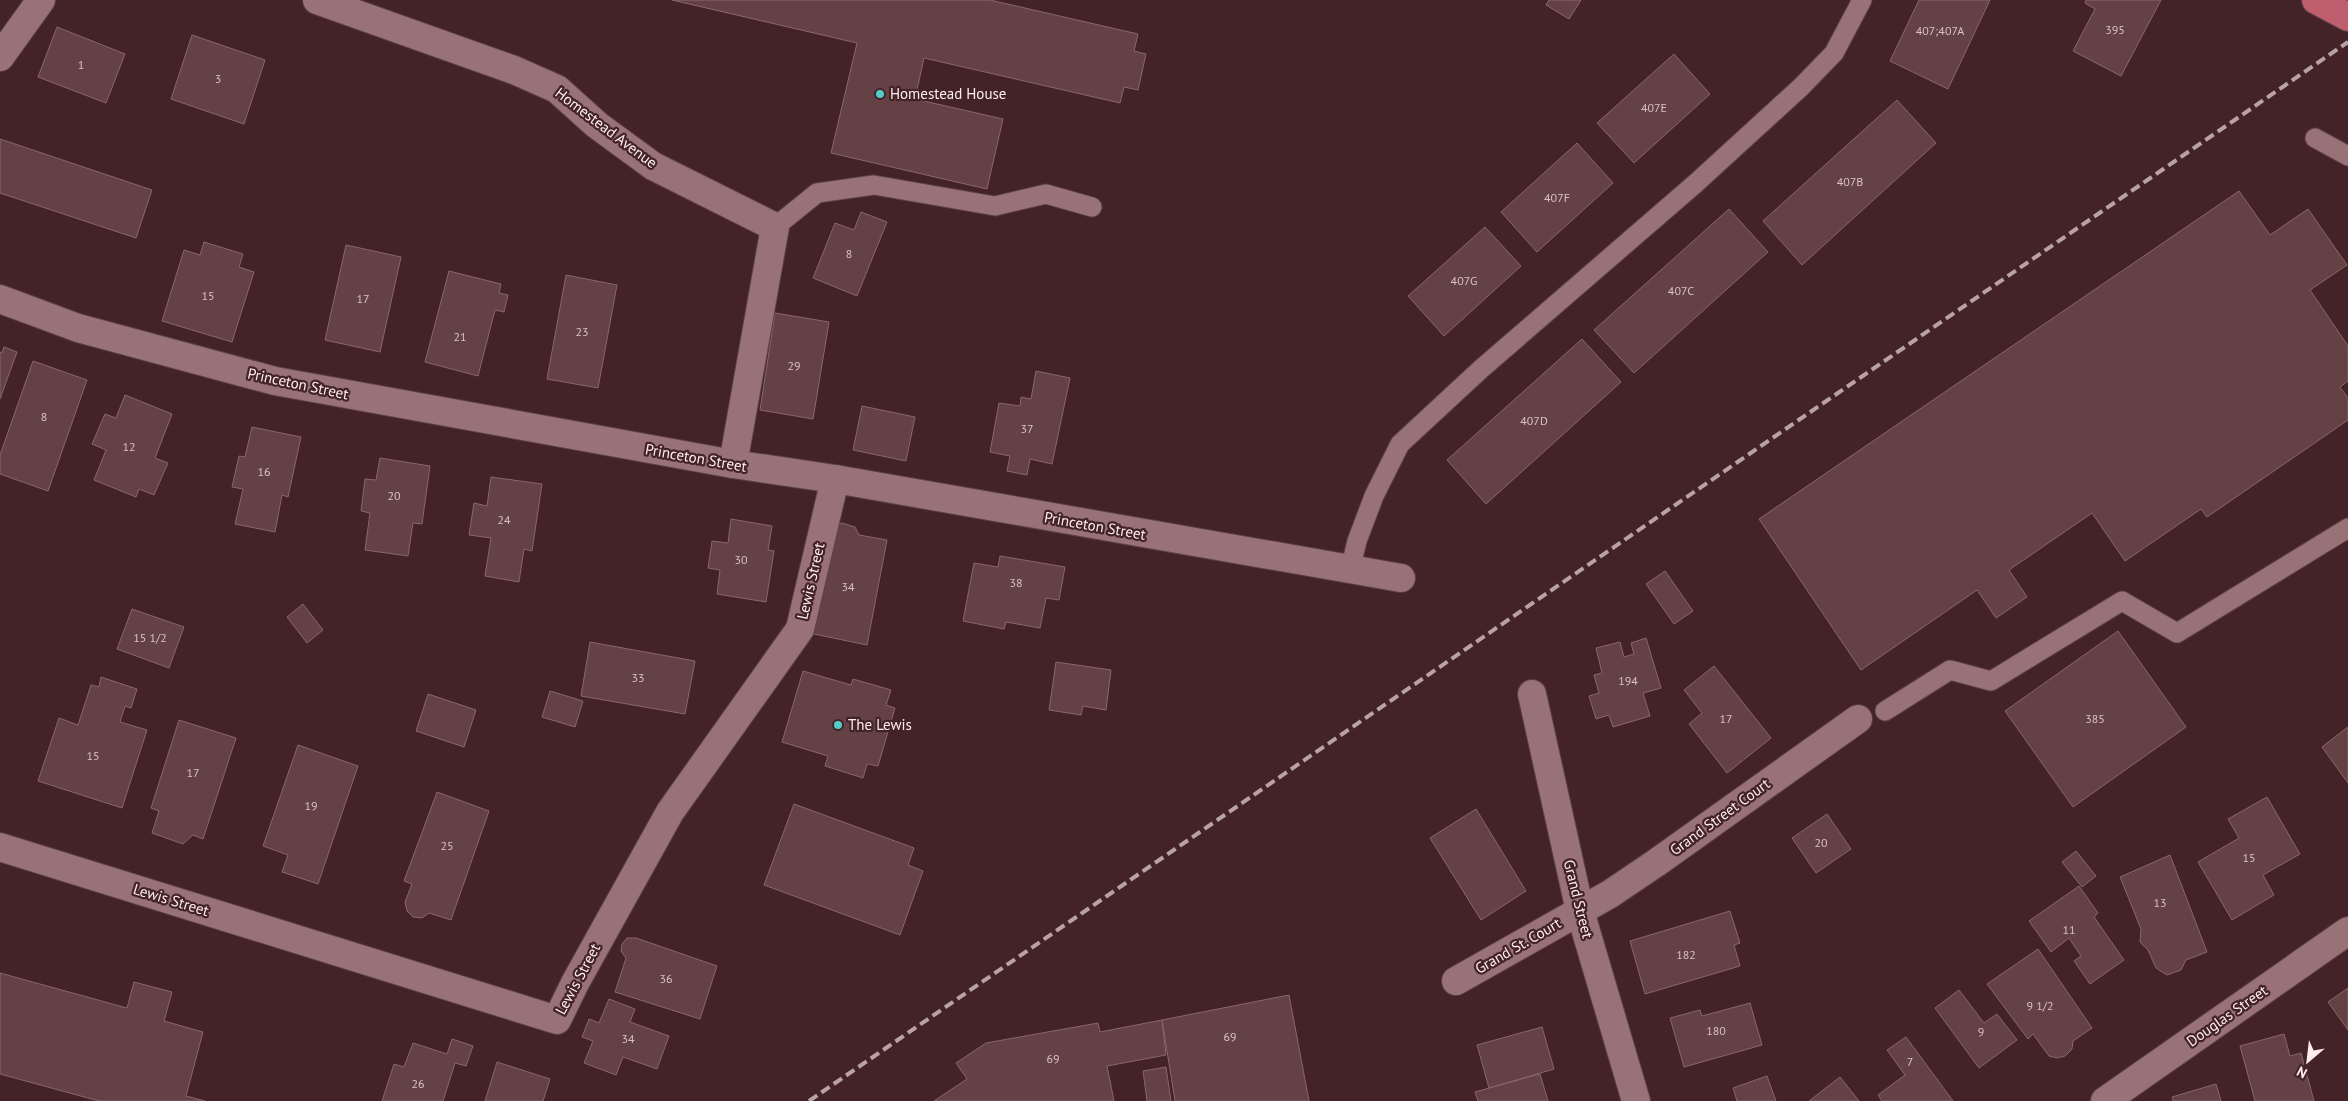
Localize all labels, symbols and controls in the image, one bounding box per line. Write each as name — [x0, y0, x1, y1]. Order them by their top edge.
house number: 395 — [2105, 22, 2125, 37]
house number: 407;407A — [1916, 23, 1964, 38]
house number: 1 — [78, 57, 84, 72]
house number: 3 — [215, 71, 221, 86]
street label: Homestead Avenue — [552, 83, 661, 172]
place label: Homestead House — [890, 84, 1006, 103]
marker: Homestead House — [874, 88, 886, 100]
house number: 407E — [1641, 100, 1667, 115]
house number: 407B — [1837, 174, 1863, 189]
house number: 407F — [1544, 190, 1570, 205]
house number: 8 — [846, 246, 852, 261]
house number: 407G — [1451, 273, 1477, 288]
house number: 407C — [1668, 283, 1694, 298]
house number: 15 — [201, 288, 215, 303]
house number: 17 — [356, 291, 370, 306]
house number: 23 — [575, 324, 589, 339]
house number: 21 — [453, 329, 467, 344]
house number: 29 — [787, 358, 801, 373]
street label: Princeton Street — [246, 364, 350, 403]
house number: 8 — [41, 409, 47, 424]
house number: 407D — [1520, 413, 1548, 428]
house number: 37 — [1020, 421, 1034, 436]
house number: 12 — [122, 439, 136, 454]
street label: Princeton Street — [644, 439, 748, 476]
house number: 16 — [257, 464, 271, 479]
house number: 20 — [387, 488, 401, 503]
street label: Princeton Street — [1043, 507, 1147, 544]
house number: 24 — [497, 512, 511, 527]
street label: Lewis Street — [792, 541, 829, 621]
house number: 30 — [734, 552, 748, 567]
house number: 38 — [1009, 575, 1023, 590]
house number: 34 — [841, 579, 855, 594]
house number: 15 1/2 — [133, 630, 167, 645]
house number: 33 — [631, 670, 645, 685]
house number: 194 — [1618, 673, 1638, 688]
house number: 17 — [1719, 711, 1733, 726]
house number: 385 — [2085, 711, 2105, 726]
place label: The Lewis — [848, 715, 912, 734]
marker: The Lewis — [832, 719, 844, 731]
house number: 15 — [86, 748, 100, 763]
house number: 17 — [186, 765, 200, 780]
street label: Grand Street Court — [1666, 774, 1773, 859]
house number: 19 — [304, 798, 318, 813]
house number: 20 — [1814, 835, 1828, 850]
house number: 25 — [440, 838, 454, 853]
house number: 15 — [2242, 850, 2256, 865]
street label: Grand Street — [1560, 858, 1597, 940]
street label: Lewis Street — [131, 879, 211, 920]
house number: 13 — [2153, 895, 2167, 910]
street label: Grand St. Court — [1471, 913, 1564, 978]
house number: 11 — [2062, 922, 2076, 937]
street label: Lewis Street — [551, 940, 604, 1018]
house number: 182 — [1676, 947, 1696, 962]
house number: 36 — [659, 971, 673, 986]
street label: Douglas Street — [2183, 981, 2271, 1050]
house number: 9 1/2 — [2026, 998, 2054, 1013]
house number: 180 — [1706, 1023, 1726, 1038]
house number: 9 — [1978, 1024, 1984, 1039]
house number: 69 — [1223, 1029, 1237, 1044]
house number: 34 — [621, 1031, 635, 1046]
north arrow — [2283, 1036, 2333, 1086]
house number: 69 — [1046, 1051, 1060, 1066]
house number: 7 — [1907, 1054, 1913, 1069]
text: N — [2294, 1062, 2310, 1083]
house number: 26 — [411, 1076, 425, 1091]

